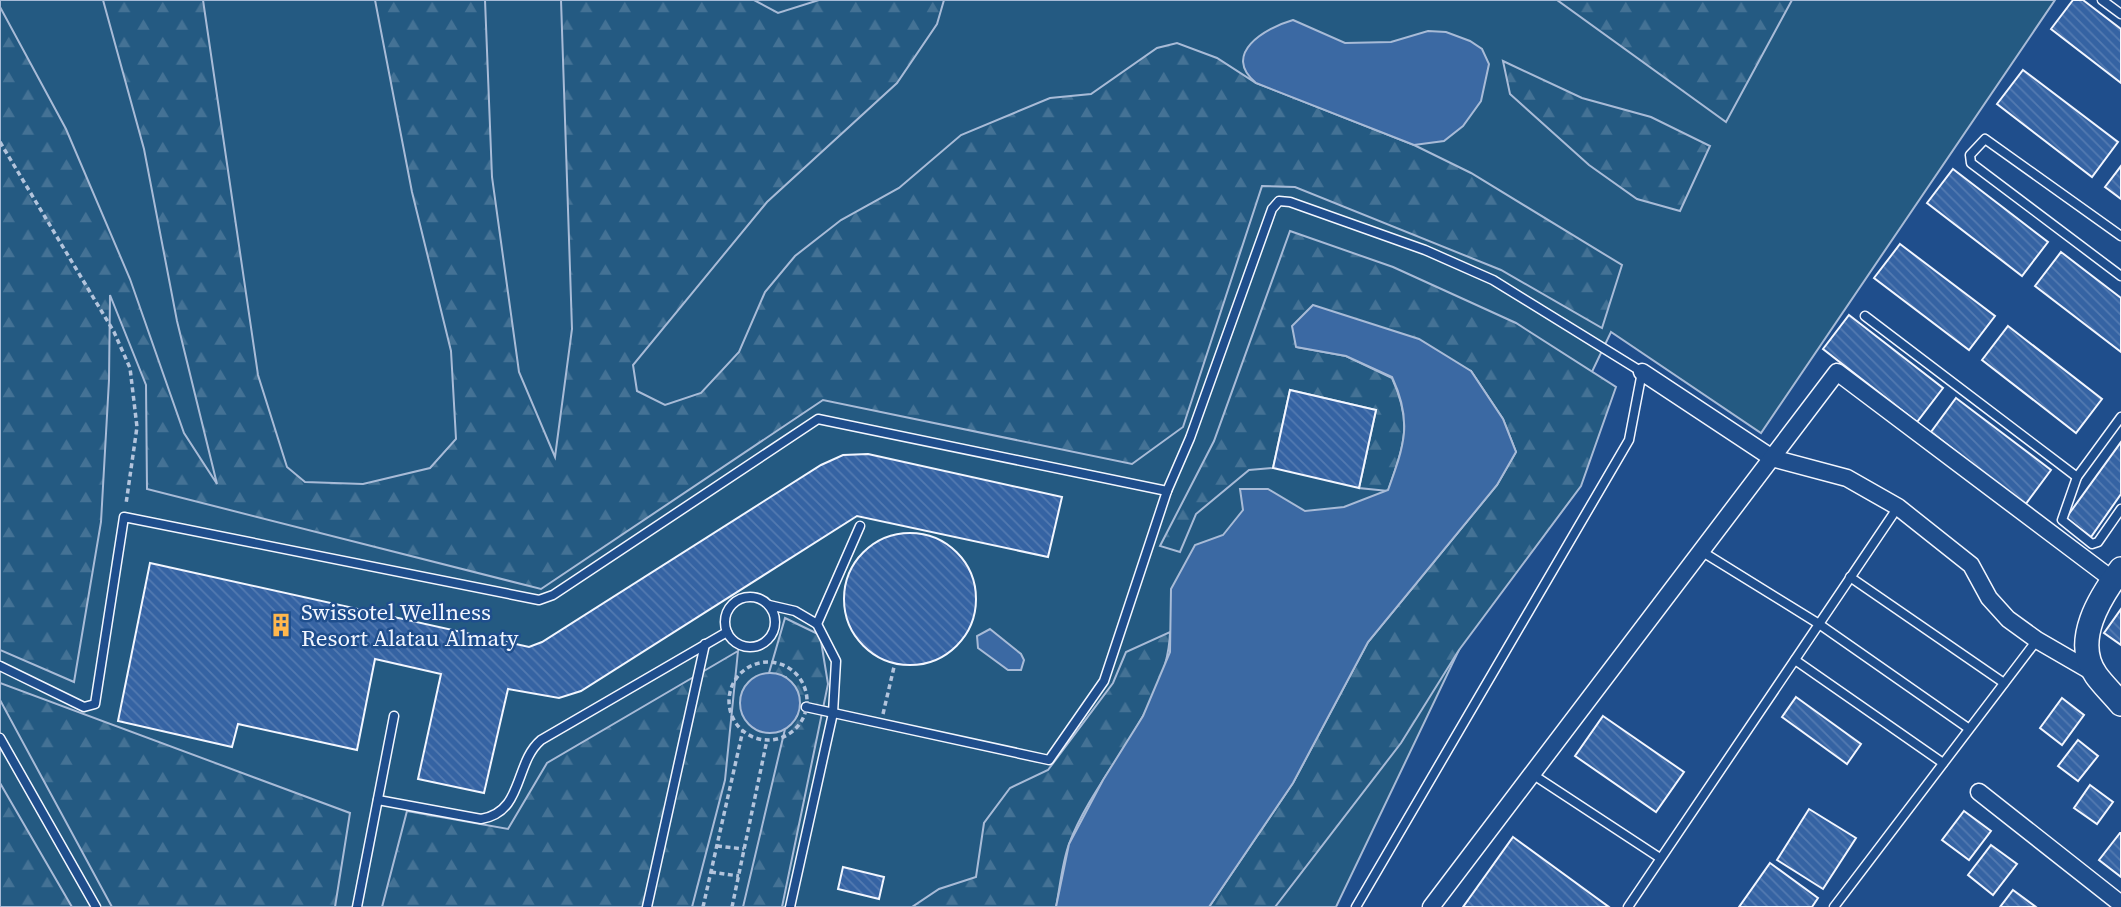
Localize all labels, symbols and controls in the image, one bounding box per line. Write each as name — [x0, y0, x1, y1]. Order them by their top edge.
place label: Swissotel Wellness Resort Alatau Almaty — [301, 596, 519, 654]
building icon: Swissotel Wellness Resort Alatau Almaty — [267, 611, 295, 639]

